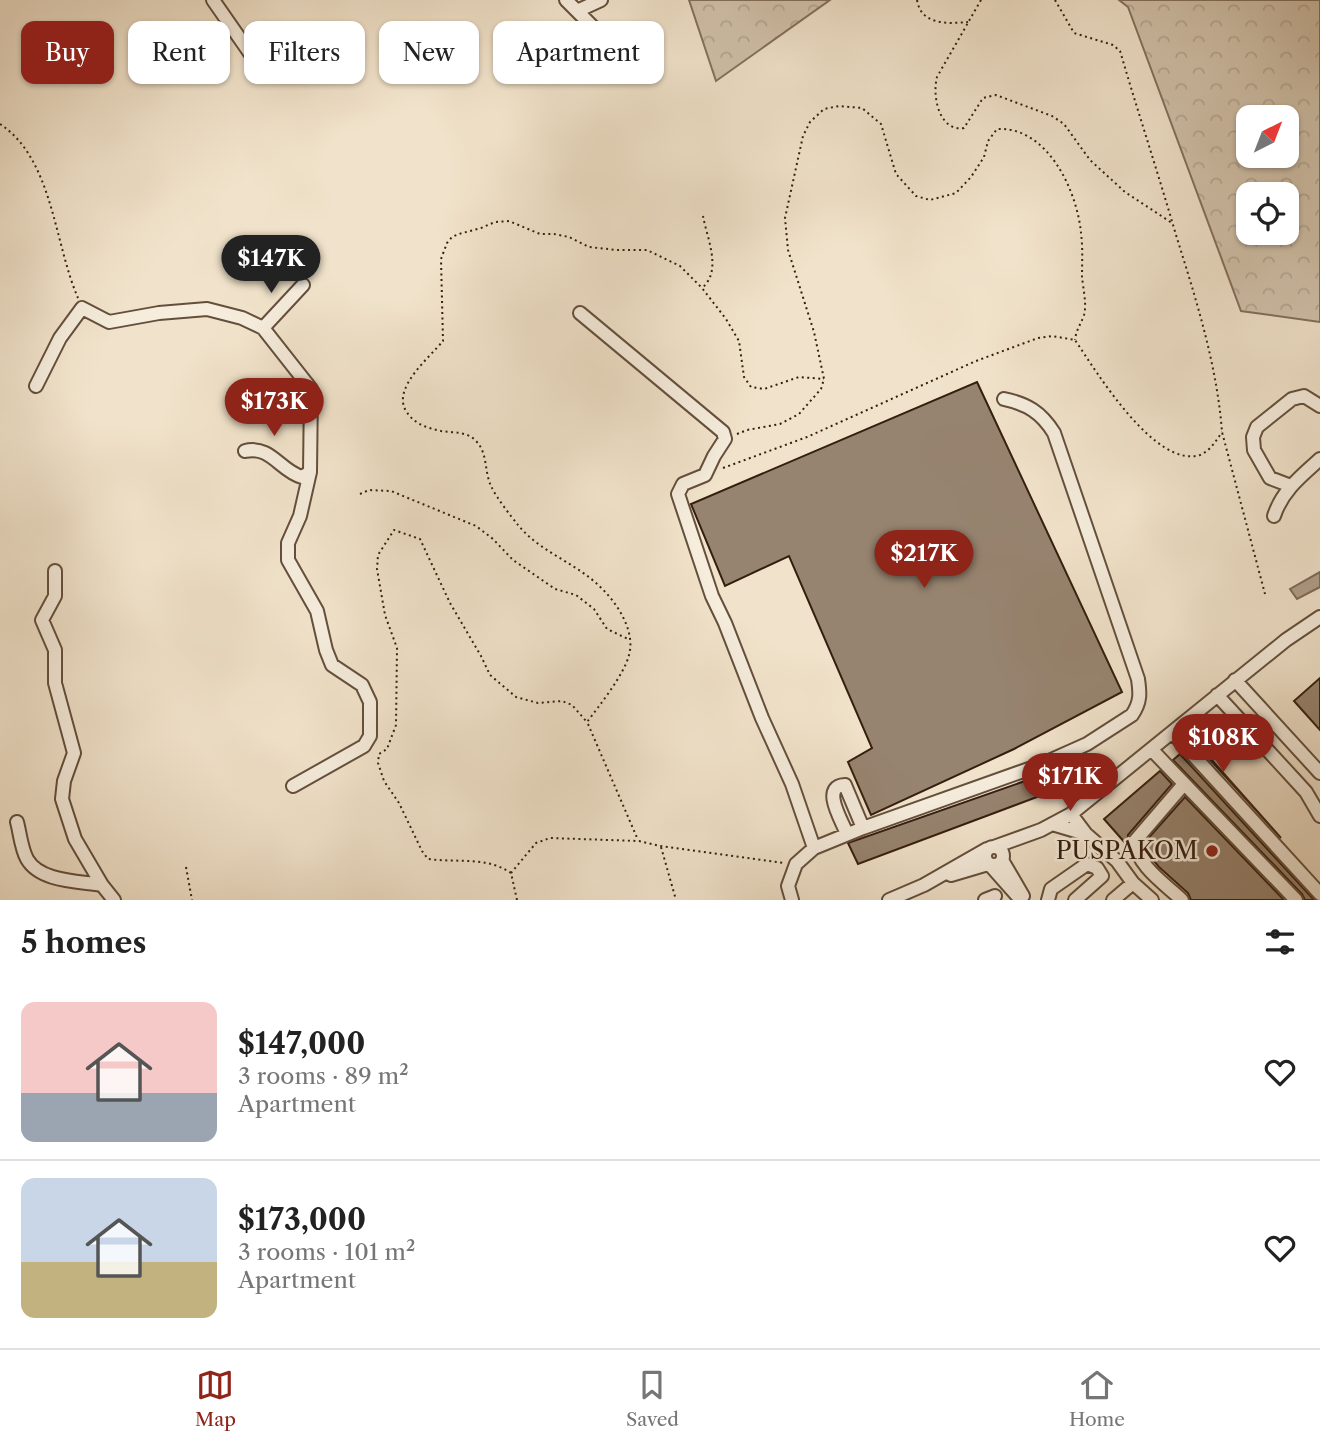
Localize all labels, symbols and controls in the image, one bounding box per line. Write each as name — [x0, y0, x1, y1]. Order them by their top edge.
chip: Buy — [21, 21, 114, 84]
chip: Rent — [128, 21, 230, 84]
chip: Filters — [244, 21, 365, 84]
chip: New — [379, 21, 479, 84]
chip: Apartment — [493, 21, 664, 84]
north arrow — [1236, 105, 1298, 168]
map controls — [1236, 105, 1299, 245]
button: locate — [1236, 182, 1299, 245]
pin: $147K — [222, 236, 320, 295]
text: $147K — [237, 244, 305, 272]
pin: $173K — [225, 378, 323, 438]
text: $173K — [241, 387, 307, 415]
pin: $217K — [875, 530, 973, 590]
text: $217K — [890, 539, 958, 567]
pin: $108K — [1174, 714, 1272, 774]
text: $108K — [1188, 723, 1258, 751]
pin: $171K — [1021, 754, 1119, 813]
text: $171K — [1038, 762, 1102, 790]
place label: PUSPAKOM — [1056, 836, 1198, 865]
marker: PUSPAKOM — [1204, 843, 1220, 859]
icon: filters — [1261, 923, 1299, 961]
text: 5 homes — [21, 924, 146, 961]
text: $147,000 — [238, 1025, 365, 1062]
icon: home — [77, 1030, 161, 1114]
icon: heart — [1261, 1053, 1299, 1091]
text: 3 rooms · 89 m² — [238, 1062, 409, 1090]
text: Apartment — [238, 1090, 356, 1118]
text: $173,000 — [238, 1201, 366, 1238]
icon: home — [77, 1206, 161, 1290]
icon: heart — [1261, 1229, 1299, 1267]
text: 3 rooms · 101 m² — [238, 1238, 415, 1266]
text: Apartment — [238, 1266, 356, 1294]
tab: Map — [195, 1366, 236, 1431]
tab: Saved — [626, 1366, 679, 1431]
tab: Home — [1069, 1366, 1125, 1431]

